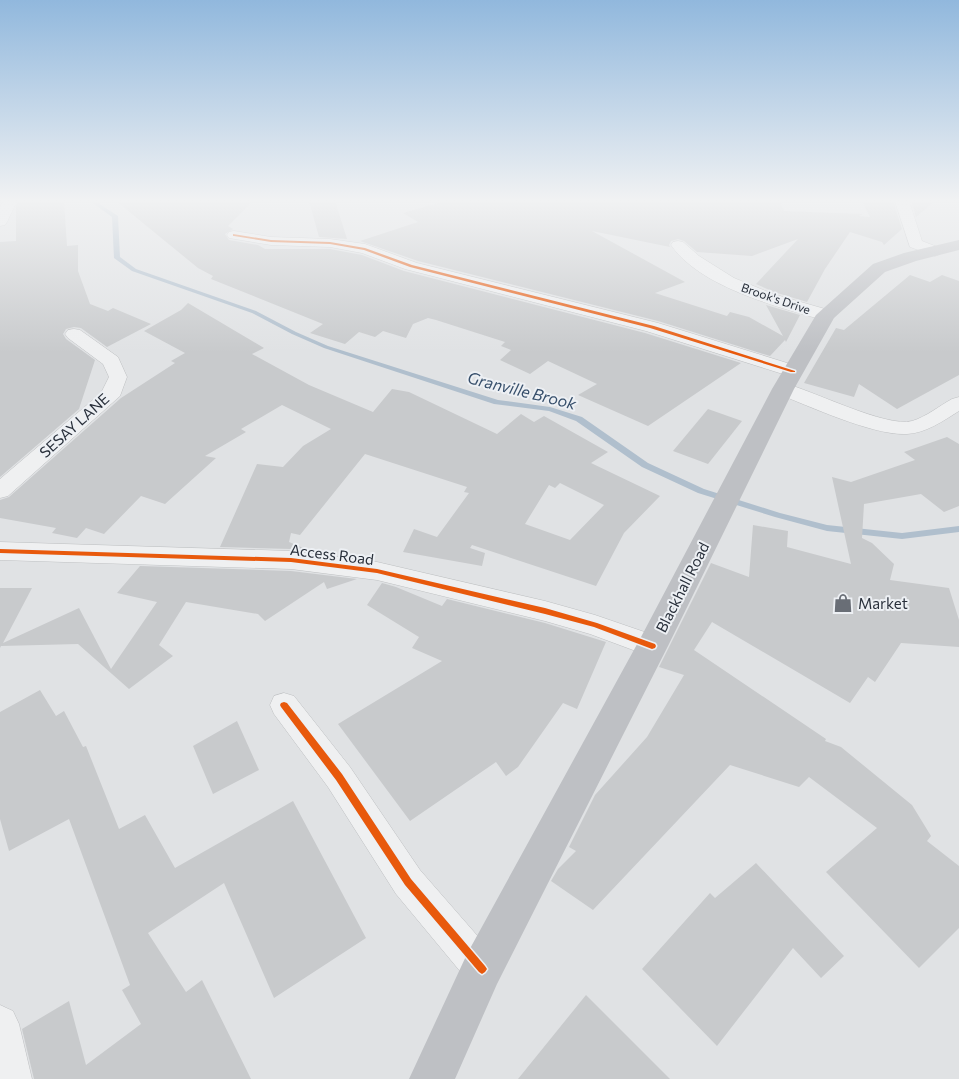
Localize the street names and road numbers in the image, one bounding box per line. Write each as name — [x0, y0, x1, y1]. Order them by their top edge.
street label: Brook's Drive — [740, 280, 812, 316]
street label: SESAY LANE — [36, 389, 113, 461]
street label: Blackhall Road — [652, 539, 712, 635]
street label: Access Road — [289, 540, 375, 568]

